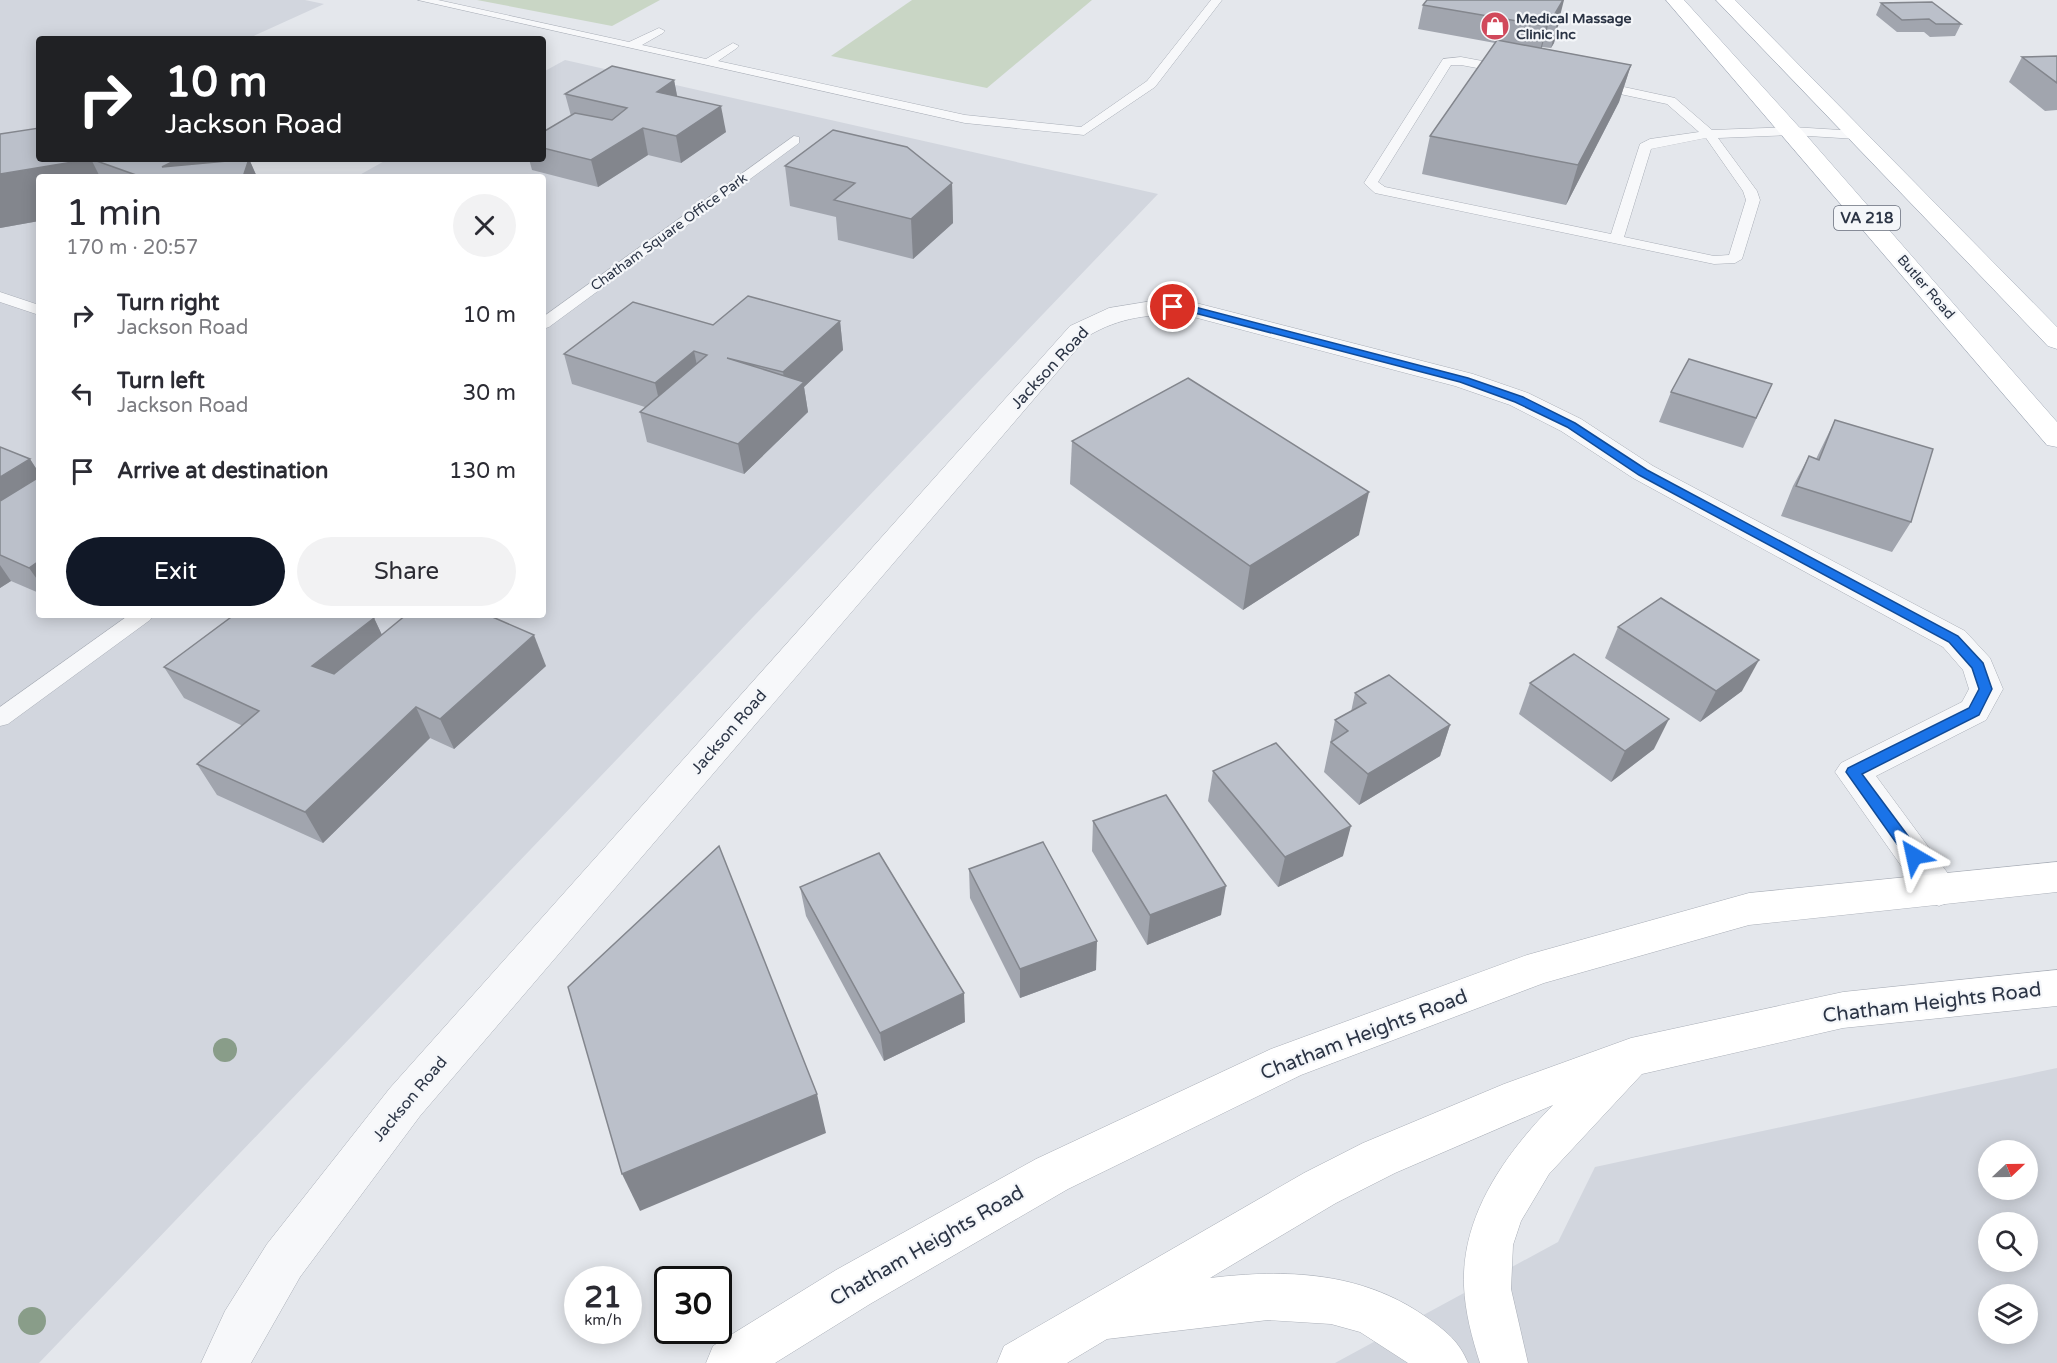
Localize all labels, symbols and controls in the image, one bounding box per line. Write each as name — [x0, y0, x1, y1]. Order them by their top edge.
shop icon: Medical Massage Clinic Inc — [1479, 10, 1511, 42]
place label: Medical Massage Clinic Inc — [1516, 10, 1632, 43]
text: 10 m — [165, 57, 267, 108]
icon: right — [66, 60, 144, 138]
text: Jackson Road — [165, 108, 342, 141]
street label: Chatham Square Office Park — [587, 169, 751, 295]
text: 1 min — [66, 192, 162, 235]
button: close — [453, 194, 516, 257]
road number: VA 218 — [1834, 206, 1900, 230]
text: 170 m · 20:57 — [66, 236, 198, 260]
street label: Butler Road — [1894, 252, 1958, 322]
pin — [1147, 281, 1198, 332]
text: Turn right — [117, 290, 219, 316]
icon: arrive — [1156, 290, 1189, 323]
icon: right — [66, 299, 99, 332]
text: 10 m — [462, 302, 516, 328]
text: Jackson Road — [117, 316, 248, 340]
street label: Jackson Road — [1007, 323, 1093, 413]
text: Turn left — [117, 368, 205, 394]
icon: left — [66, 377, 99, 410]
text: 30 m — [462, 380, 516, 406]
text: Jackson Road — [117, 394, 248, 418]
icon: arrive — [66, 455, 99, 488]
text: Arrive at destination — [117, 458, 328, 484]
text: 130 m — [449, 458, 516, 484]
button: Exit — [66, 537, 285, 606]
button: Share — [297, 537, 516, 606]
street label: Jackson Road — [687, 686, 771, 778]
position arrow — [1882, 824, 1946, 888]
street label: Chatham Heights Road — [1821, 978, 2043, 1028]
street label: Chatham Heights Road — [1257, 984, 1471, 1086]
street label: Jackson Road — [369, 1052, 451, 1146]
north arrow — [1978, 1140, 2038, 1200]
map controls — [1978, 1140, 2038, 1344]
street label: Chatham Heights Road — [826, 1181, 1028, 1311]
button: search — [1978, 1212, 2038, 1272]
speed limit sign: 30 — [654, 1266, 732, 1344]
text: 21 — [584, 1279, 622, 1316]
button: layers — [1978, 1284, 2038, 1344]
text: km/h — [584, 1311, 622, 1329]

